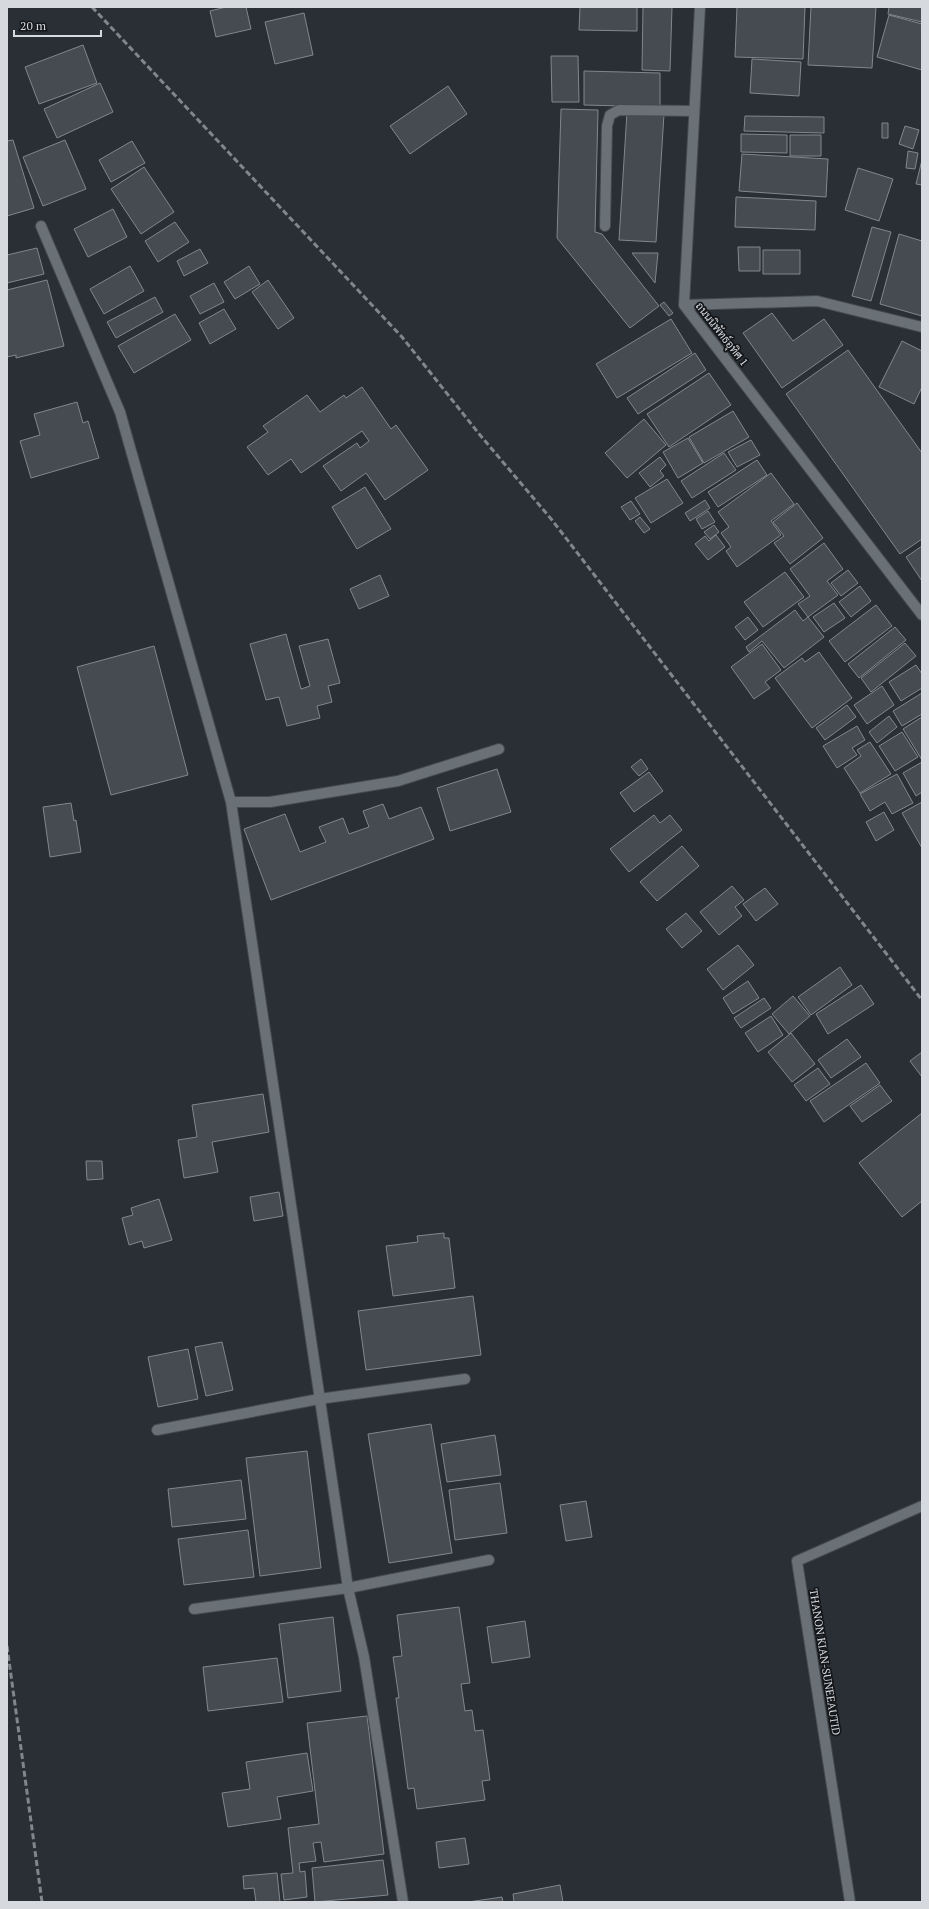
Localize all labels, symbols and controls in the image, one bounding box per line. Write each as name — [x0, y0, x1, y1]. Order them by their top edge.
scale bar — [14, 12, 101, 38]
text: 20 m — [20, 18, 47, 33]
street label: ถนนนิพัทธ์อุทิศ 1 — [691, 299, 752, 370]
street label: THANON KIAN-SUNEEAUTID — [807, 1588, 844, 1736]

